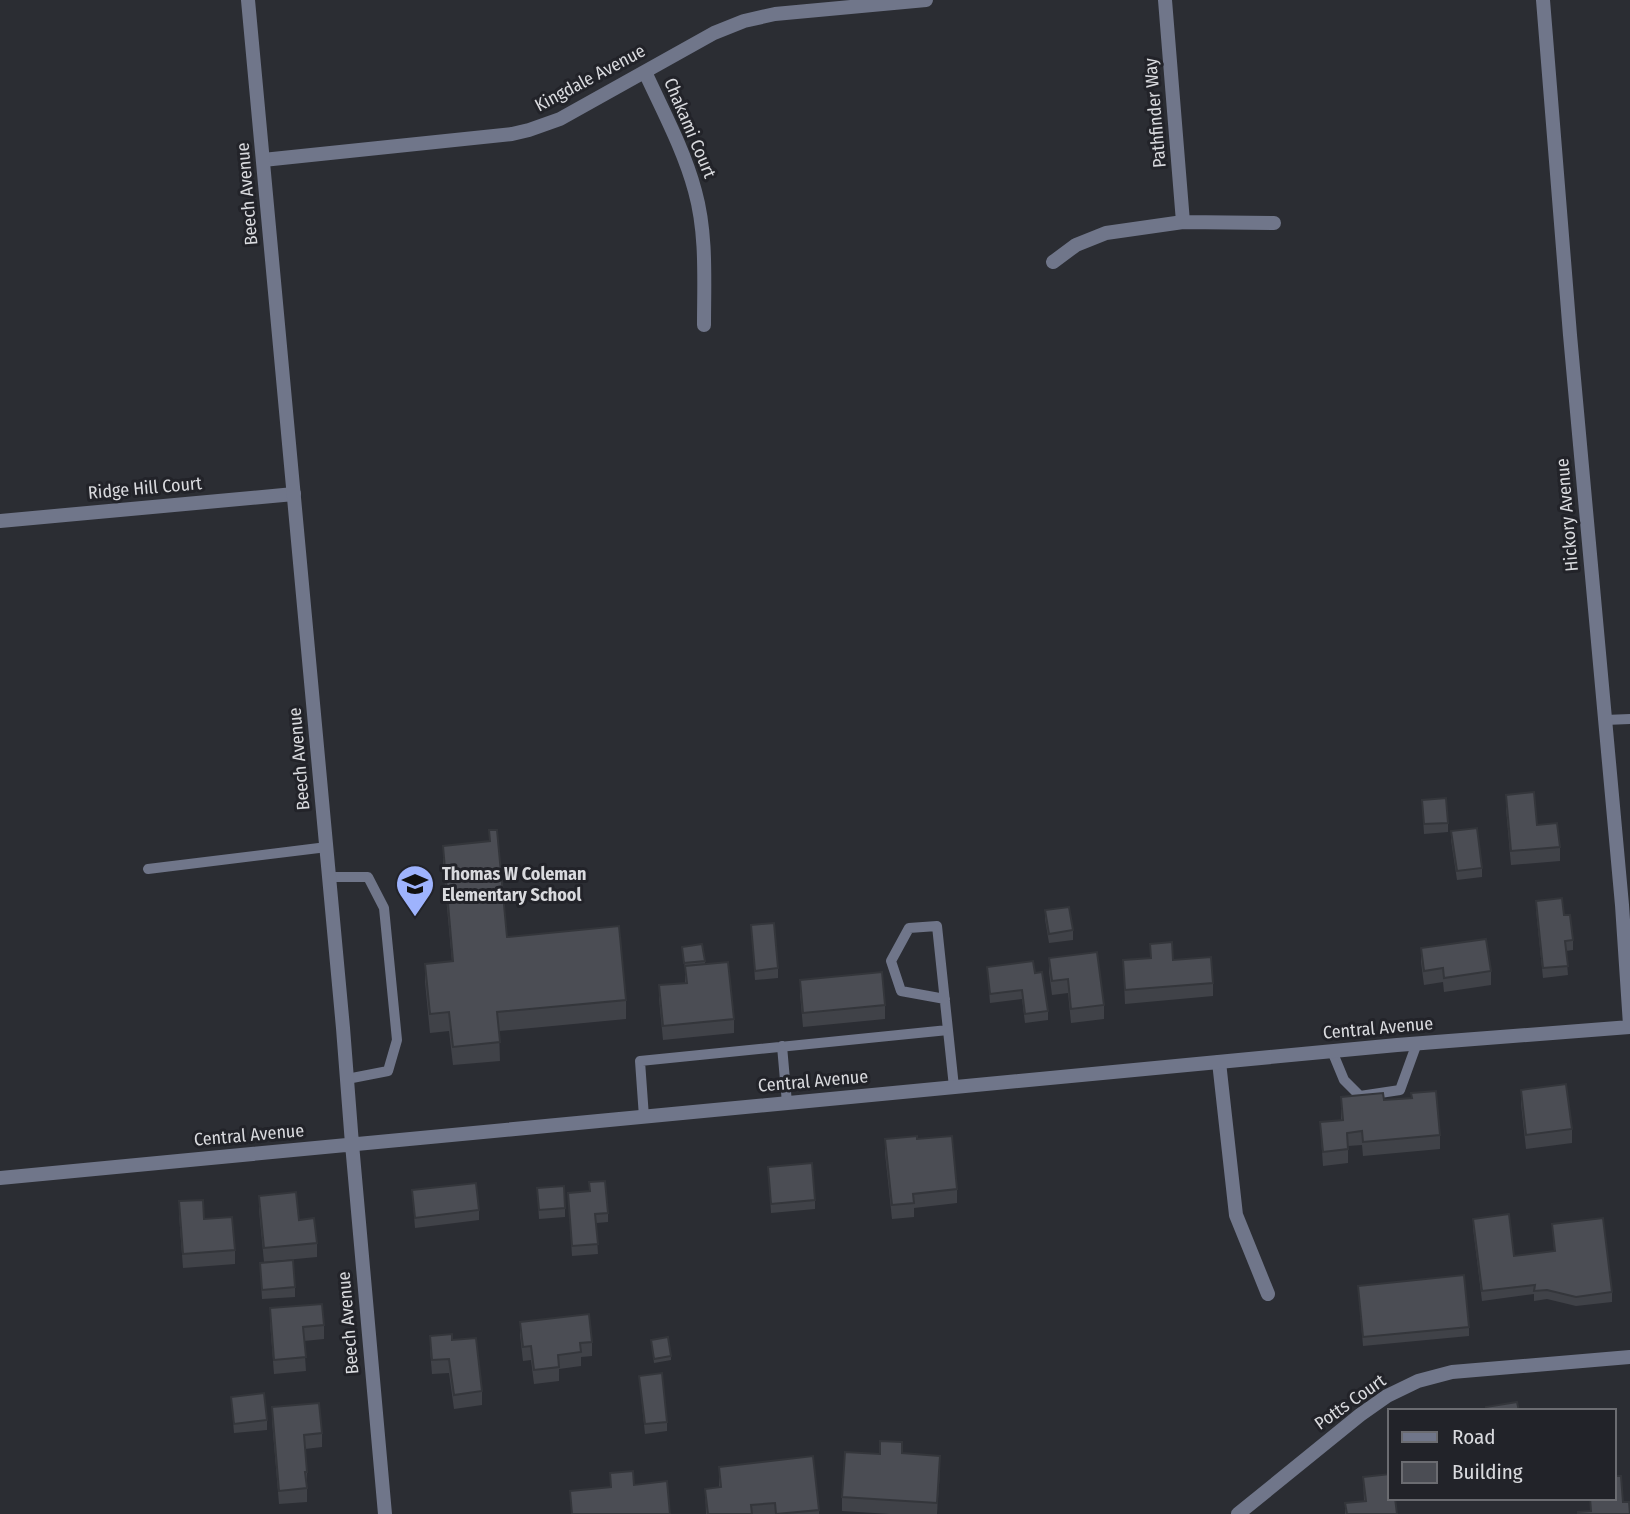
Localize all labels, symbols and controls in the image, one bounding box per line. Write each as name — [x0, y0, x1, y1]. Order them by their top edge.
street label: Kingdale Avenue — [531, 40, 649, 116]
street label: Pathfinder Way — [1139, 57, 1171, 169]
street label: Chakami Court — [659, 75, 721, 181]
street label: Beech Avenue — [232, 142, 262, 246]
street label: Hickory Avenue — [1551, 457, 1583, 572]
street label: Ridge Hill Court — [87, 472, 203, 504]
street label: Beech Avenue — [284, 707, 314, 811]
school or university icon: Thomas W Coleman Elementary School — [394, 863, 436, 918]
place label: Thomas W Coleman Elementary School — [442, 863, 586, 906]
street label: Central Avenue — [1322, 1012, 1434, 1044]
street label: Central Avenue — [757, 1065, 869, 1097]
street label: Central Avenue — [193, 1119, 305, 1151]
street label: Beech Avenue — [333, 1271, 363, 1375]
street label: Potts Court — [1310, 1369, 1390, 1434]
legend — [1388, 1409, 1616, 1500]
text: Road — [1452, 1424, 1496, 1450]
text: Building — [1452, 1459, 1523, 1485]

